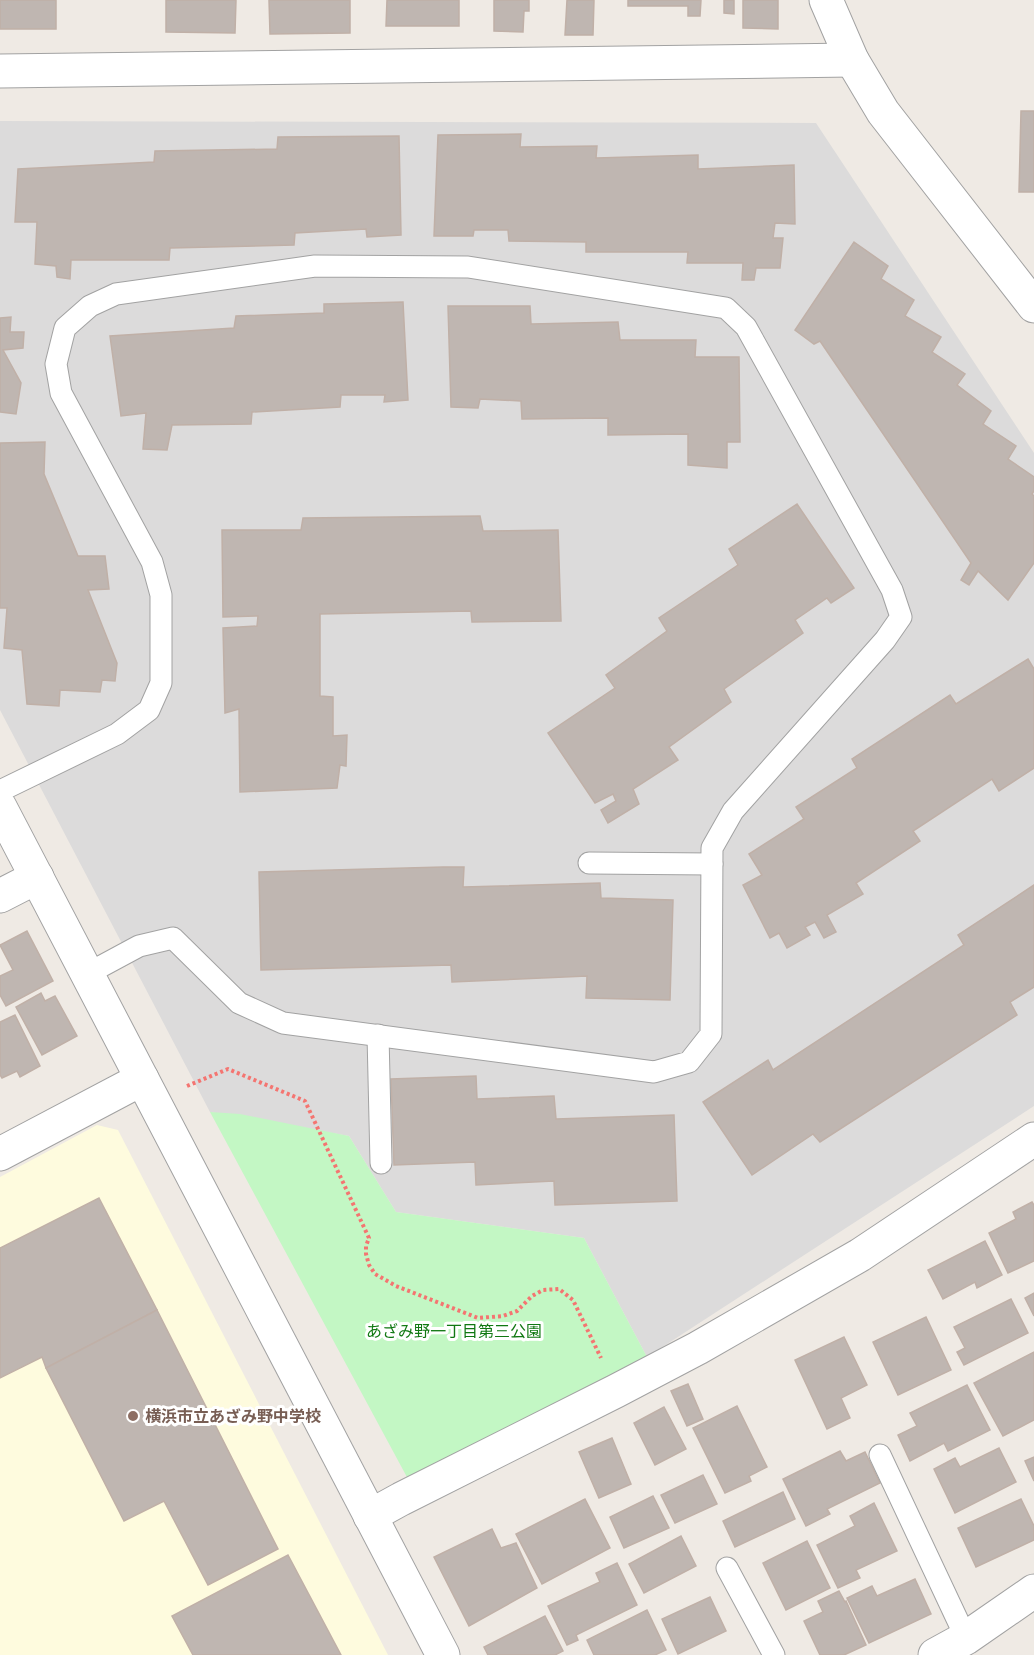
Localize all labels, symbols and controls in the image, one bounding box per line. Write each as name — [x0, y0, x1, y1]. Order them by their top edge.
park label: あざみ野一丁目第三公園 — [366, 1321, 542, 1340]
place label: 横浜市立あざみ野中学校 — [145, 1406, 321, 1425]
marker: 横浜市立あざみ野中学校 — [126, 1409, 140, 1423]

